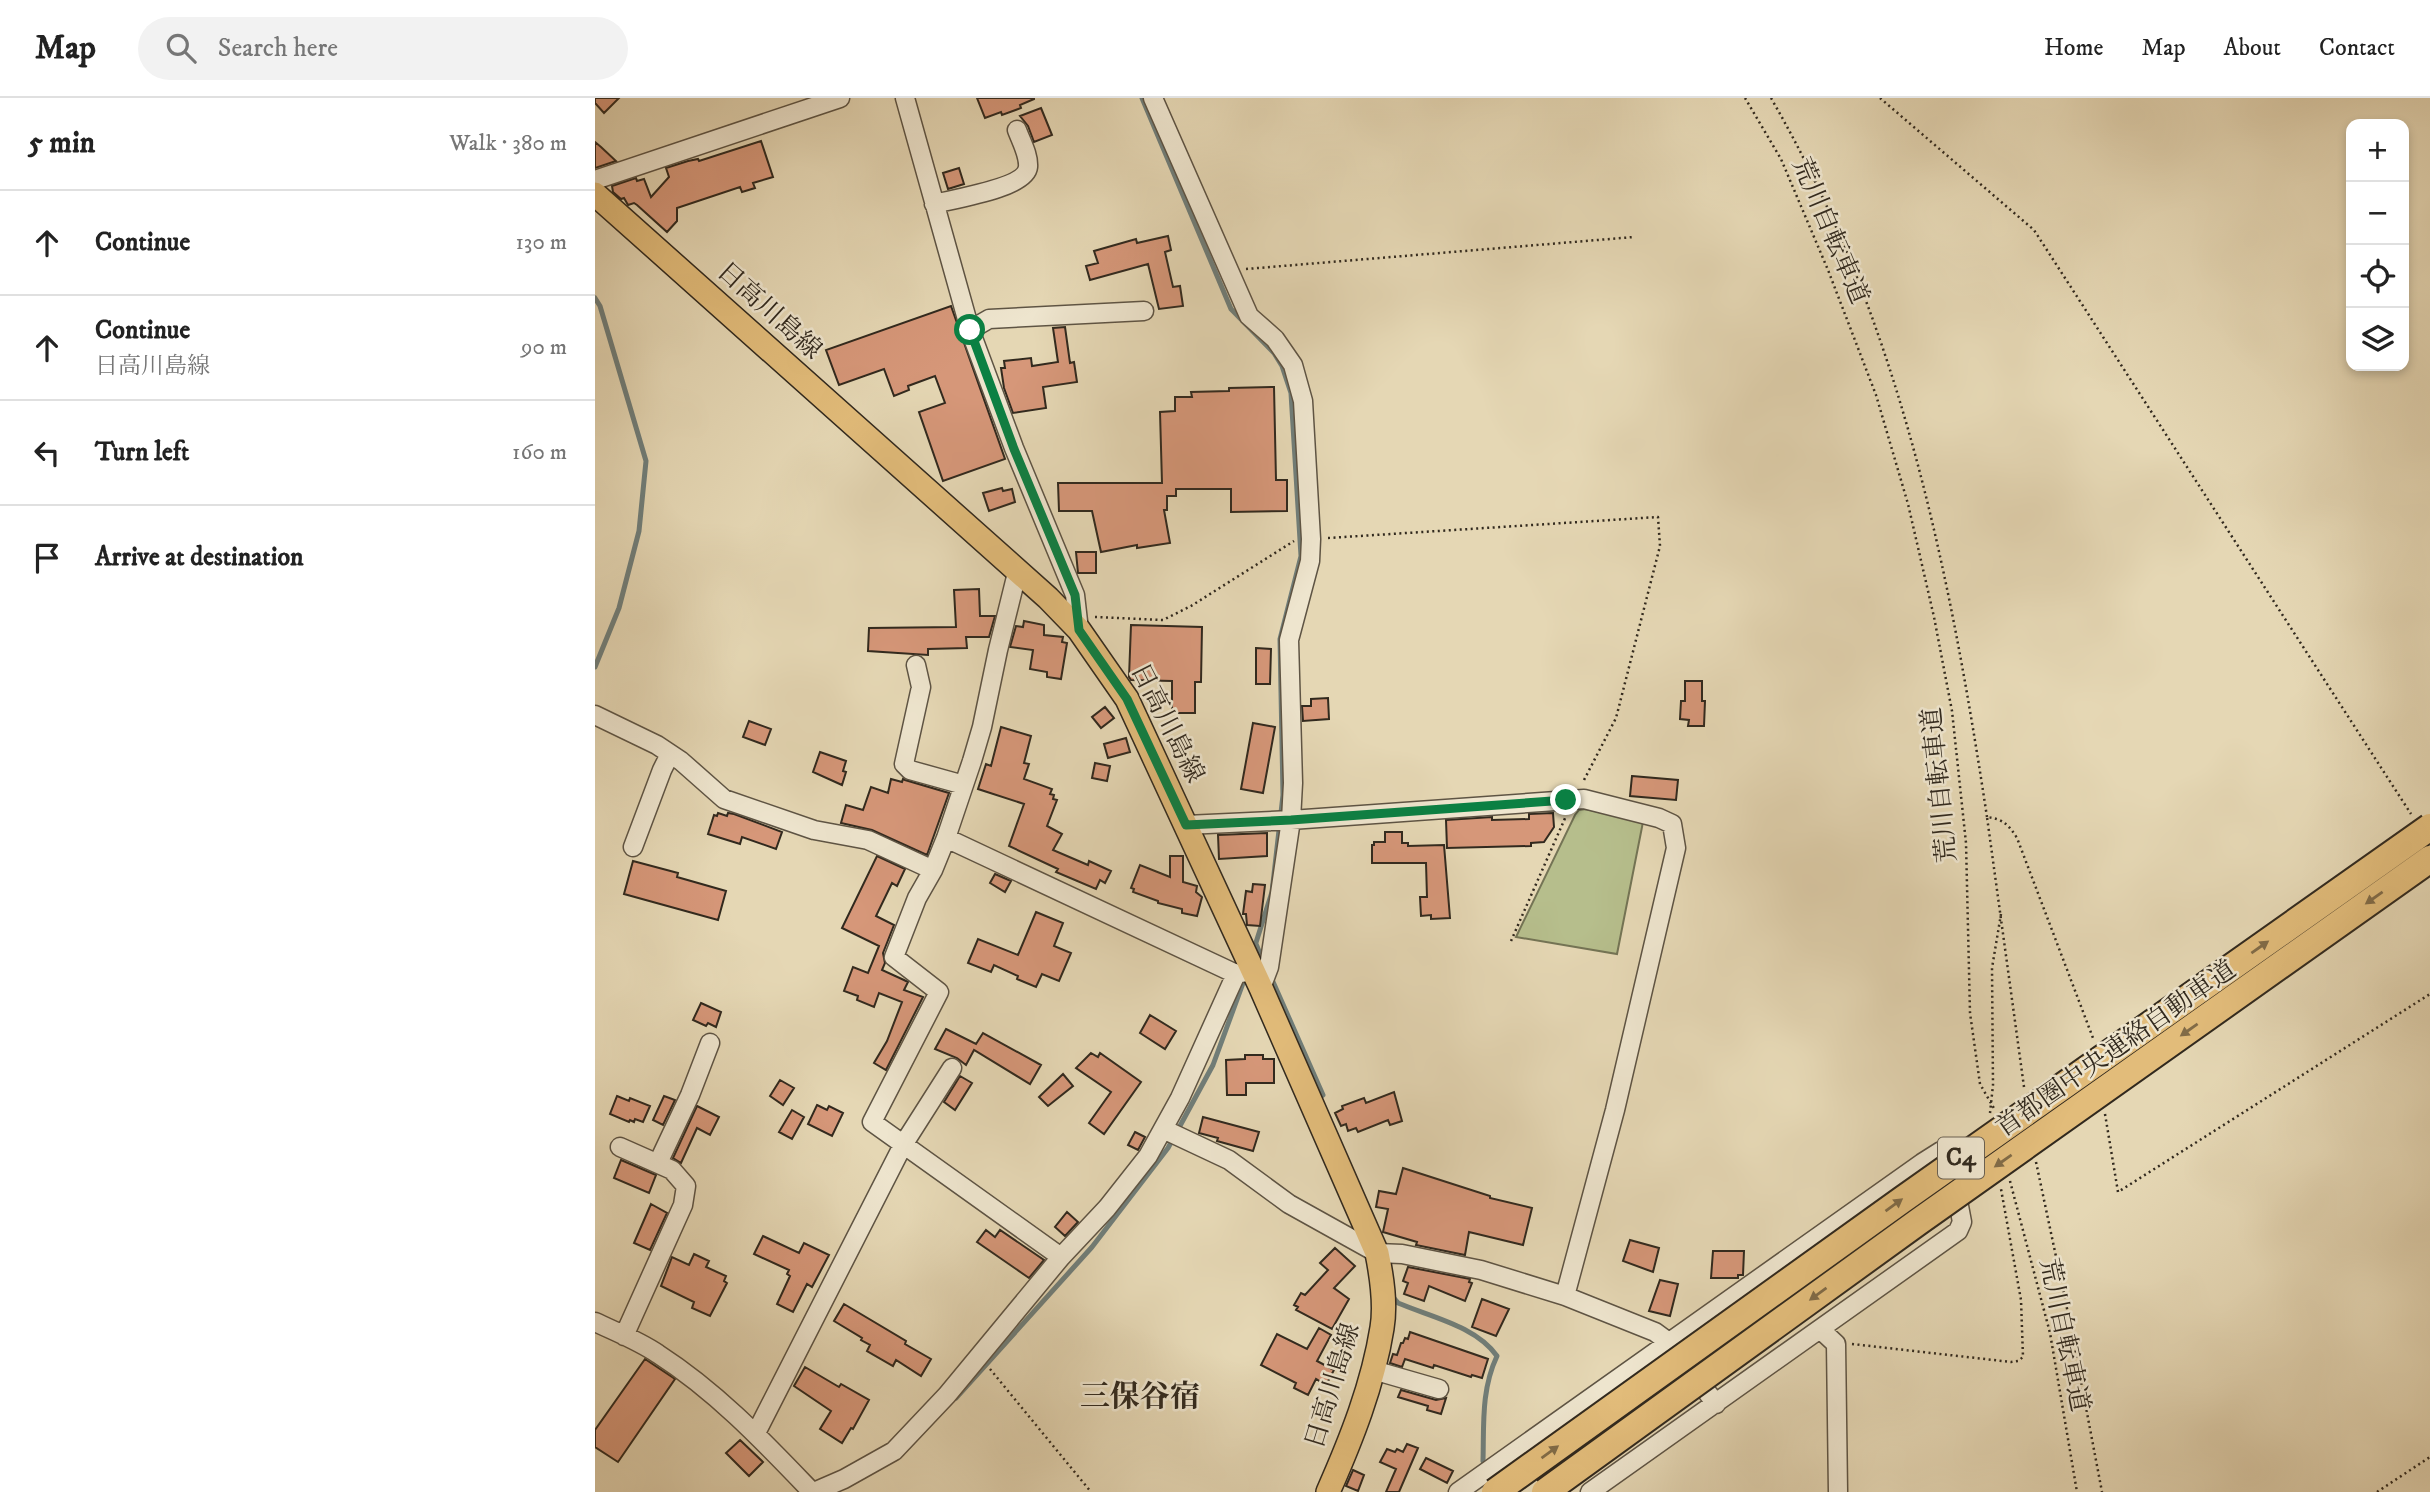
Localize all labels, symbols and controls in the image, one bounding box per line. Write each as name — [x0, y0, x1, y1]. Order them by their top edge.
search box — [138, 17, 628, 80]
text: Map — [35, 28, 96, 69]
icon: search — [162, 29, 200, 67]
text: Search here — [218, 32, 338, 65]
text: Home — [2044, 33, 2103, 63]
text: Map — [2141, 33, 2186, 63]
text: About — [2224, 33, 2281, 63]
text: Contact — [2319, 33, 2395, 63]
map controls — [2346, 119, 2409, 371]
button: + — [2346, 119, 2409, 182]
text: 5 min — [28, 125, 95, 162]
text: Walk · 380 m — [449, 129, 567, 158]
street label: 荒川自転車道 — [1784, 153, 1876, 309]
button: − — [2346, 182, 2409, 245]
icon: ahead — [28, 224, 66, 262]
text: Continue — [95, 226, 190, 259]
text: 130 m — [515, 228, 567, 257]
button: locate — [2346, 245, 2409, 308]
street label: 日高川島線 — [710, 255, 828, 367]
button: layers — [2346, 308, 2409, 371]
text: Continue — [95, 314, 190, 347]
route start — [954, 314, 985, 345]
icon: ahead — [28, 329, 66, 367]
text: 90 m — [521, 333, 567, 362]
text: 日高川島線 — [95, 352, 210, 381]
icon: left — [28, 434, 66, 472]
text: Turn left — [95, 436, 189, 469]
text: 160 m — [512, 438, 567, 467]
icon: arrive — [28, 539, 66, 577]
text: Arrive at destination — [95, 541, 304, 574]
street label: 日高川島線 — [1123, 658, 1211, 788]
street label: 荒川自転車道 — [1915, 706, 1965, 864]
route end — [1550, 784, 1581, 815]
one-way arrow — [2365, 891, 2383, 905]
one-way arrow — [2251, 940, 2269, 954]
street label: 首都圏中央連絡自動車道 — [1989, 953, 2243, 1145]
one-way arrow — [2180, 1023, 2198, 1037]
road number: C4 — [1938, 1138, 1984, 1178]
one-way arrow — [1994, 1154, 2012, 1168]
one-way arrow — [1885, 1199, 1903, 1213]
street label: 荒川自転車道 — [2032, 1255, 2096, 1415]
one-way arrow — [1809, 1287, 1827, 1301]
street label: 日高川島線 — [1298, 1319, 1368, 1453]
district label: 三保谷宿 — [1080, 1379, 1200, 1416]
one-way arrow — [1541, 1445, 1559, 1459]

